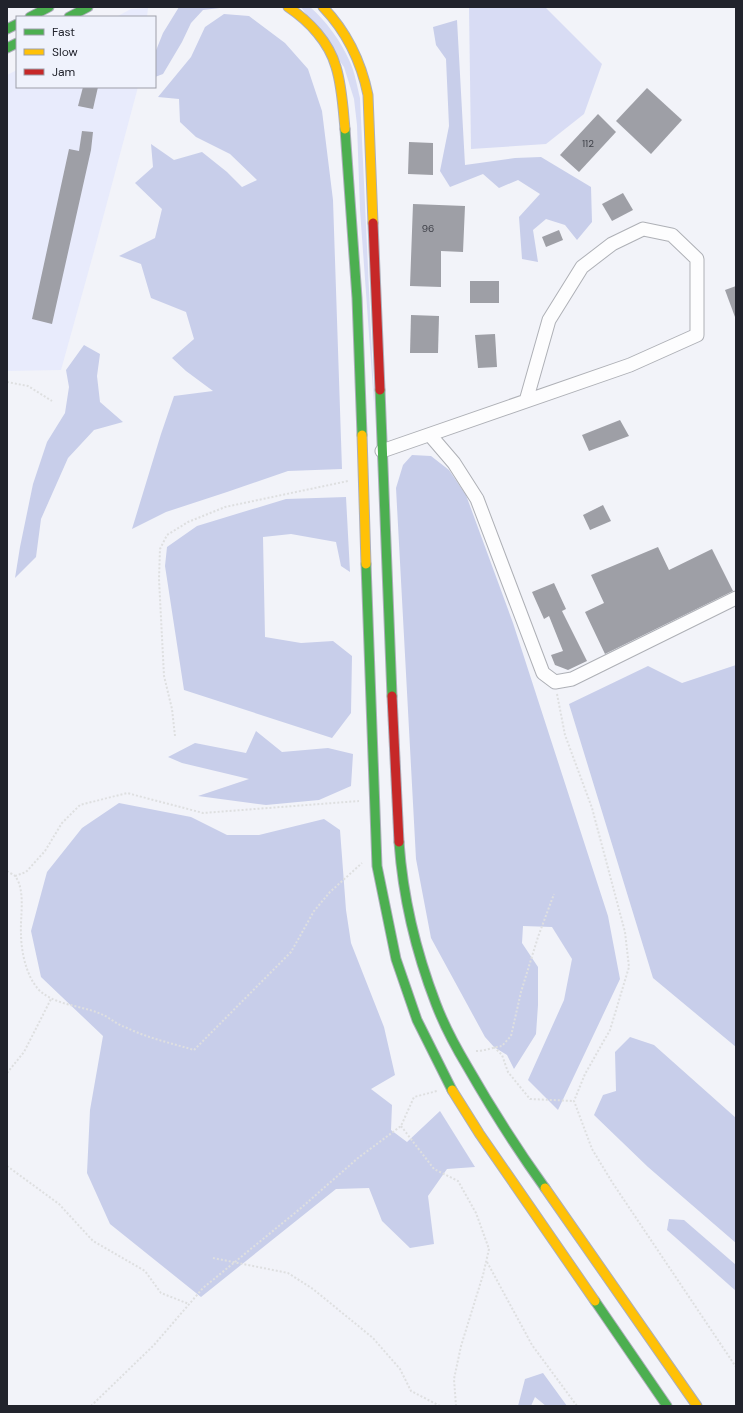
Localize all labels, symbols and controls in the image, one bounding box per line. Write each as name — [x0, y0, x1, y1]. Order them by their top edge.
legend — [16, 16, 156, 88]
text: Fast — [52, 24, 75, 40]
text: Slow — [52, 44, 78, 60]
text: Jam — [52, 64, 75, 80]
house number: 112 — [582, 137, 594, 150]
house number: 96 — [422, 222, 434, 235]

